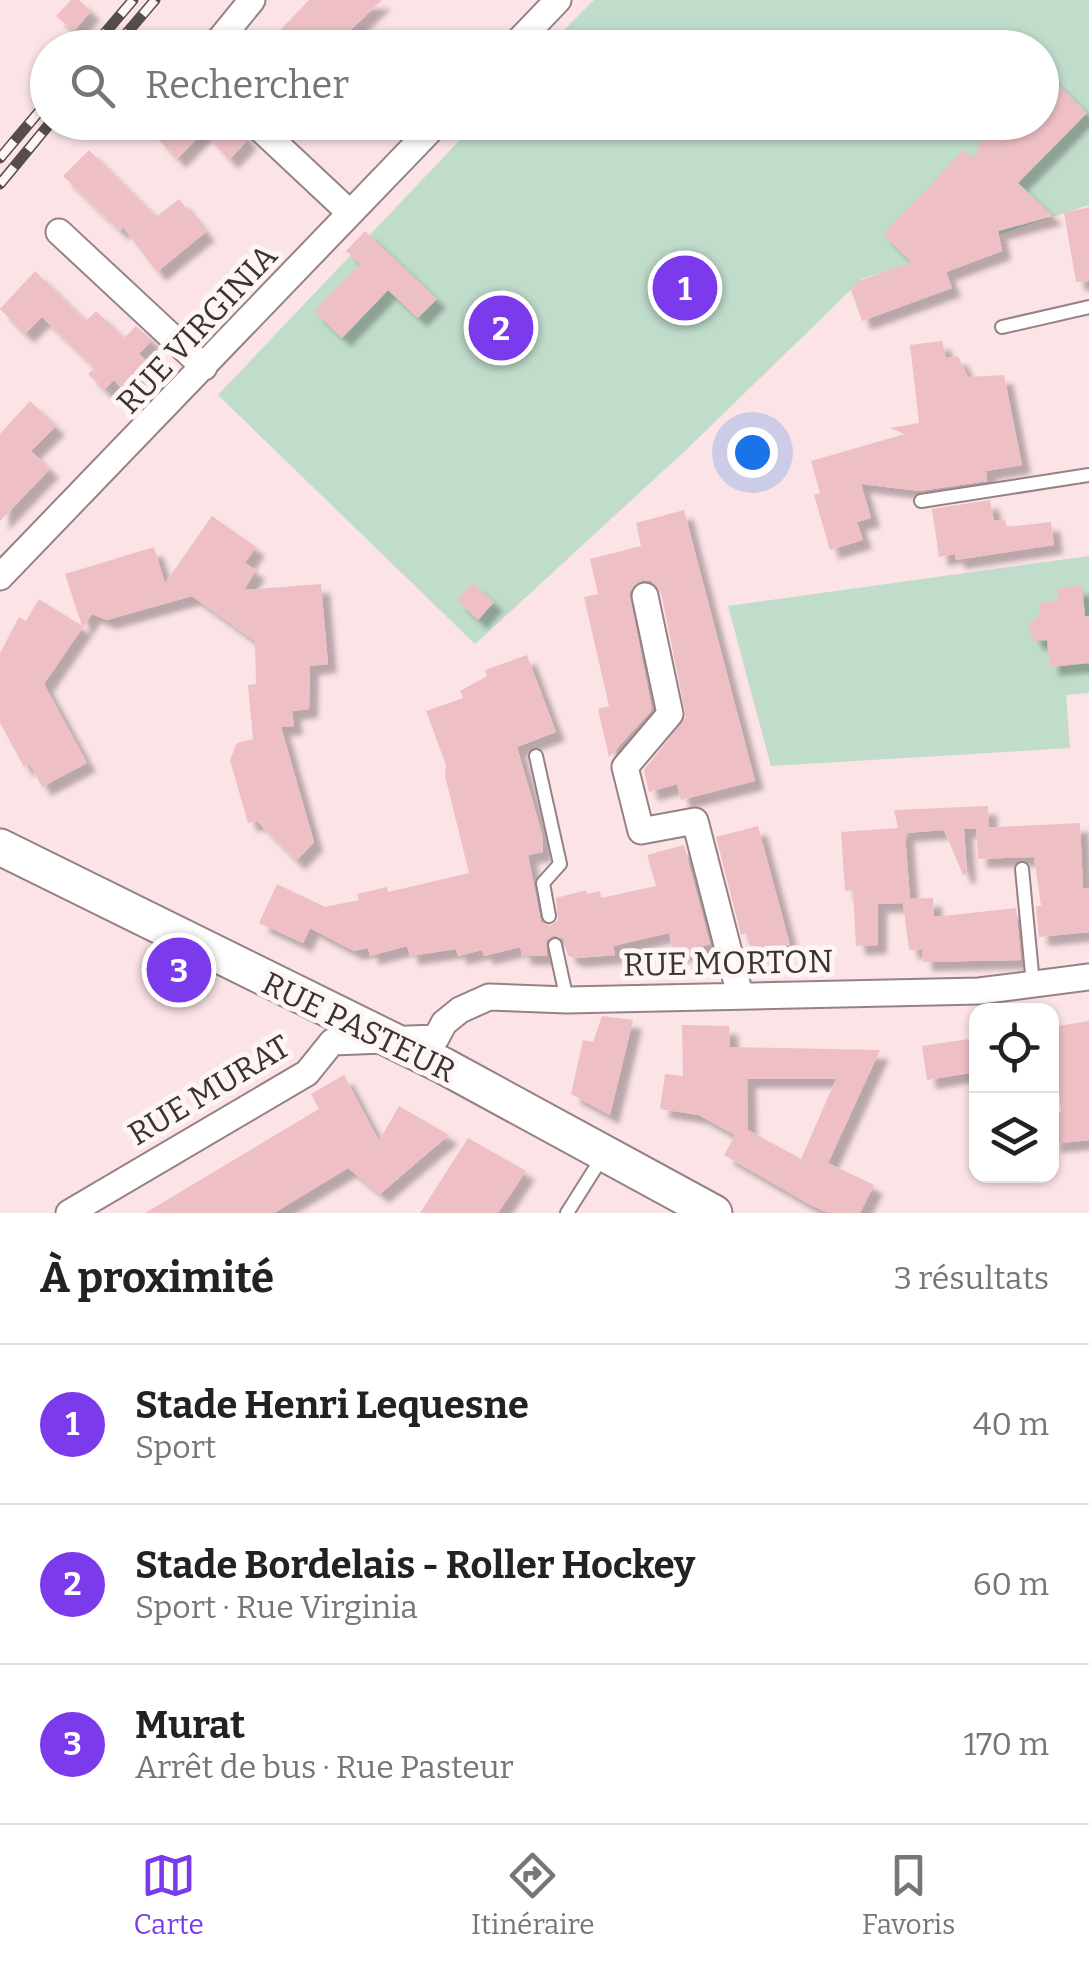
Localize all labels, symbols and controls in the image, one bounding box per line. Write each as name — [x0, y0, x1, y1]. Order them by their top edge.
search box — [30, 30, 1059, 140]
icon: search — [65, 58, 120, 113]
text: Rechercher — [145, 62, 349, 108]
street label: RUE VIRGINIA — [109, 236, 285, 421]
pin: 1 — [652, 250, 718, 326]
pin: 2 — [468, 290, 534, 366]
your location — [727, 427, 778, 478]
pin: 3 — [146, 932, 212, 1008]
street label: RUE MORTON — [623, 942, 833, 984]
street label: RUE PASTEUR — [256, 964, 462, 1090]
map controls — [969, 1003, 1059, 1183]
button: locate — [969, 1003, 1059, 1093]
street label: RUE MURAT — [121, 1027, 297, 1153]
button: layers — [969, 1093, 1059, 1183]
text: À proximité — [40, 1253, 274, 1303]
text: 3 résultats — [894, 1259, 1049, 1297]
text: Stade Henri Lequesne — [135, 1382, 529, 1428]
text: 1 — [66, 1405, 79, 1443]
text: 40 m — [973, 1405, 1049, 1443]
text: Sport — [135, 1428, 216, 1466]
text: Stade Bordelais - Roller Hockey — [135, 1542, 695, 1588]
text: 2 — [63, 1565, 82, 1603]
text: 60 m — [973, 1565, 1049, 1603]
text: Sport · Rue Virginia — [135, 1588, 418, 1626]
text: Murat — [135, 1702, 245, 1748]
text: 3 — [63, 1725, 82, 1763]
text: 170 m — [963, 1725, 1049, 1763]
text: Arrêt de bus · Rue Pasteur — [135, 1748, 514, 1786]
tab: Carte — [134, 1848, 204, 1941]
tab: Itinéraire — [471, 1848, 595, 1941]
tab: Favoris — [862, 1848, 955, 1941]

